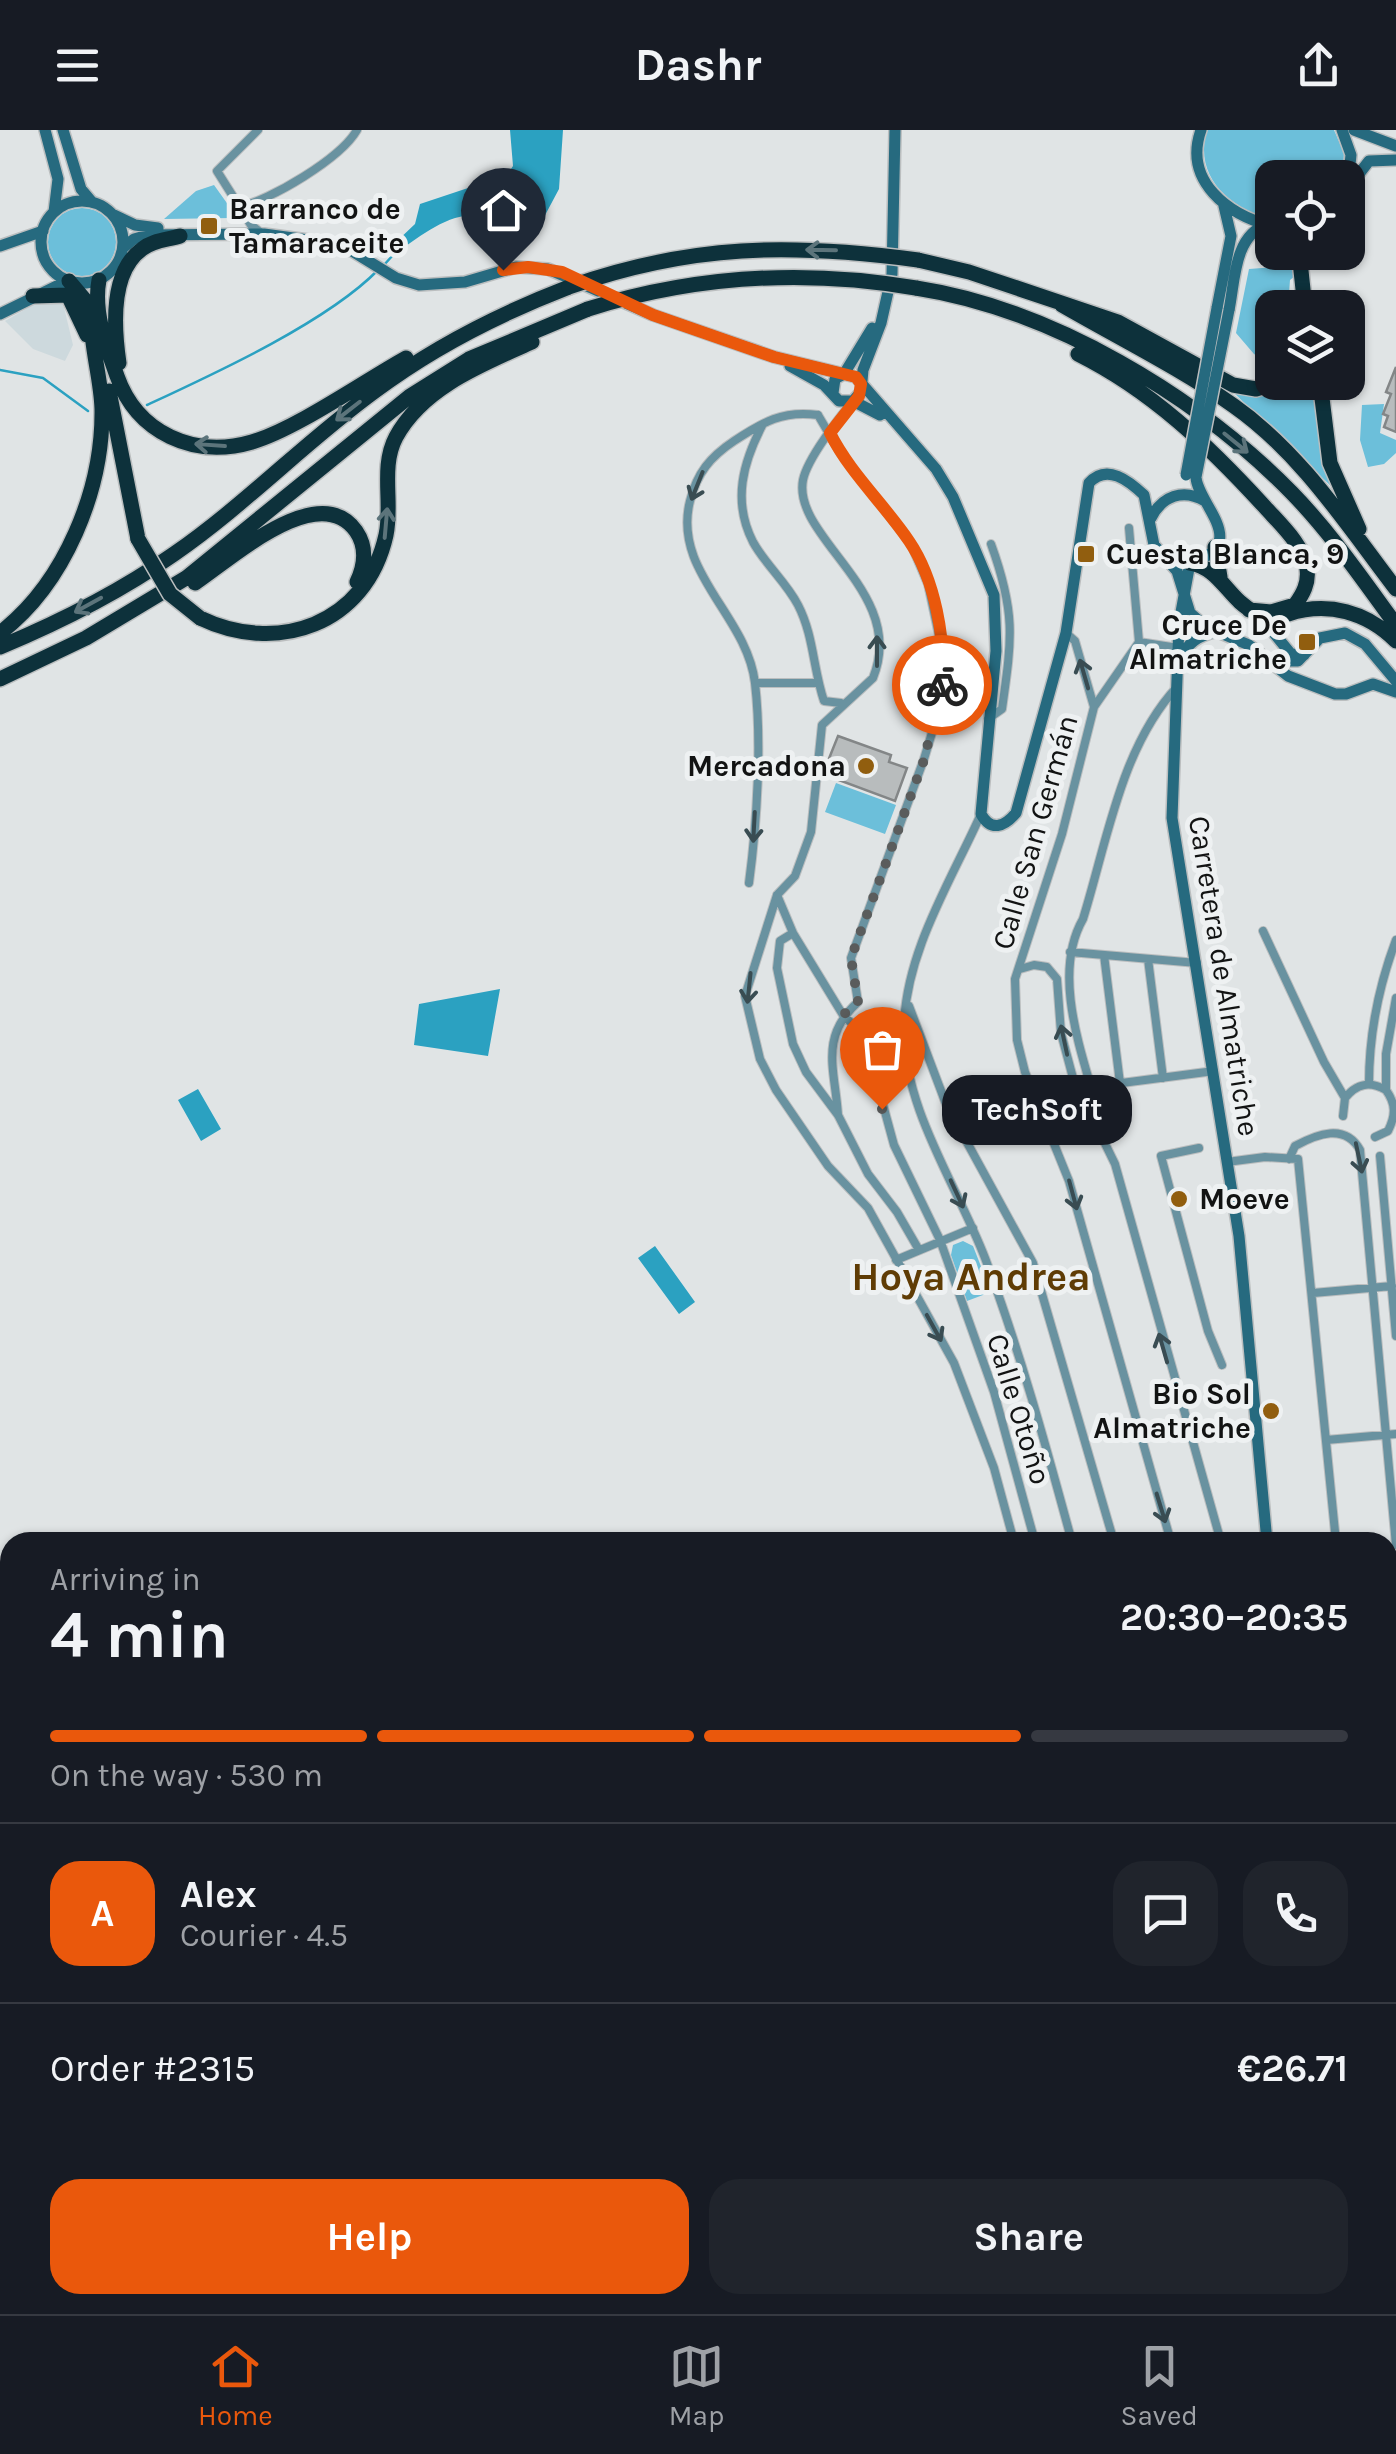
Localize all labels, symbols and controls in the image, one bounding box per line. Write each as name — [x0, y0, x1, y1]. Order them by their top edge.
icon: menu — [50, 38, 105, 93]
icon: share — [1291, 38, 1346, 93]
text: Dashr — [635, 39, 761, 91]
map controls — [1255, 160, 1365, 400]
button: locate — [1255, 160, 1365, 270]
pin — [461, 168, 546, 271]
icon: home — [476, 183, 531, 238]
place label: Barranco de Tamaraceite — [229, 191, 404, 261]
marker: Barranco de Tamaraceite — [198, 215, 220, 237]
one-way arrow — [806, 240, 838, 259]
button: layers — [1255, 290, 1365, 400]
one-way arrow — [336, 400, 362, 422]
one-way arrow — [1222, 432, 1248, 454]
one-way arrow — [194, 436, 227, 455]
one-way arrow — [686, 470, 704, 501]
one-way arrow — [376, 508, 395, 540]
place label: Cuesta Blanca, 9 — [1106, 536, 1344, 572]
marker: Cuesta Blanca, 9 — [1075, 543, 1097, 565]
one-way arrow — [74, 595, 103, 615]
place label: Cruce De Almatriche — [1129, 607, 1287, 677]
marker: Cruce De Almatriche — [1296, 631, 1318, 653]
one-way arrow — [868, 635, 886, 668]
courier — [892, 635, 992, 735]
icon: bike — [915, 658, 970, 713]
one-way arrow — [1074, 659, 1093, 690]
street label: Calle San Germán — [984, 711, 1086, 953]
place label: Mercadona — [687, 748, 846, 784]
marker: Mercadona — [855, 755, 877, 777]
one-way arrow — [744, 810, 763, 842]
street label: Carretera de Almatriche — [1181, 813, 1267, 1139]
one-way arrow — [739, 971, 758, 1004]
pin — [840, 1007, 925, 1110]
icon: bag — [855, 1022, 910, 1077]
one-way arrow — [1054, 1025, 1072, 1057]
callout: TechSoft — [942, 1074, 1132, 1144]
text: TechSoft — [971, 1091, 1103, 1128]
one-way arrow — [1351, 1141, 1370, 1173]
one-way arrow — [949, 1178, 967, 1209]
one-way arrow — [1065, 1179, 1083, 1210]
place label: Moeve — [1199, 1181, 1290, 1217]
marker: Moeve — [1168, 1188, 1190, 1210]
district label: Hoya Andrea — [851, 1253, 1091, 1300]
one-way arrow — [925, 1312, 945, 1342]
street label: Calle Otoño — [979, 1329, 1059, 1489]
one-way arrow — [1153, 1333, 1172, 1364]
place label: Bio Sol Almatriche — [1093, 1376, 1251, 1446]
marker: Bio Sol Almatriche — [1260, 1400, 1282, 1422]
one-way arrow — [1153, 1492, 1171, 1524]
text: Arriving in — [50, 1561, 201, 1598]
text: 20:30–20:35 — [1120, 1595, 1348, 1640]
text: 4 min — [50, 1597, 229, 1673]
text: On the way · 530 m — [50, 1757, 323, 1794]
button: chat — [1113, 1861, 1218, 1966]
button: phone — [1243, 1861, 1348, 1966]
text: Alex — [180, 1872, 257, 1917]
text: A — [91, 1891, 114, 1936]
text: Courier · 4.5 — [180, 1917, 348, 1954]
text: Order #2315 — [50, 2046, 255, 2091]
text: €26.71 — [1237, 2046, 1348, 2091]
button: Help — [50, 2179, 689, 2294]
button: Share — [709, 2179, 1348, 2294]
tab: Home — [198, 2339, 273, 2432]
tab: Map — [669, 2339, 724, 2432]
tab: Saved — [1121, 2339, 1198, 2432]

